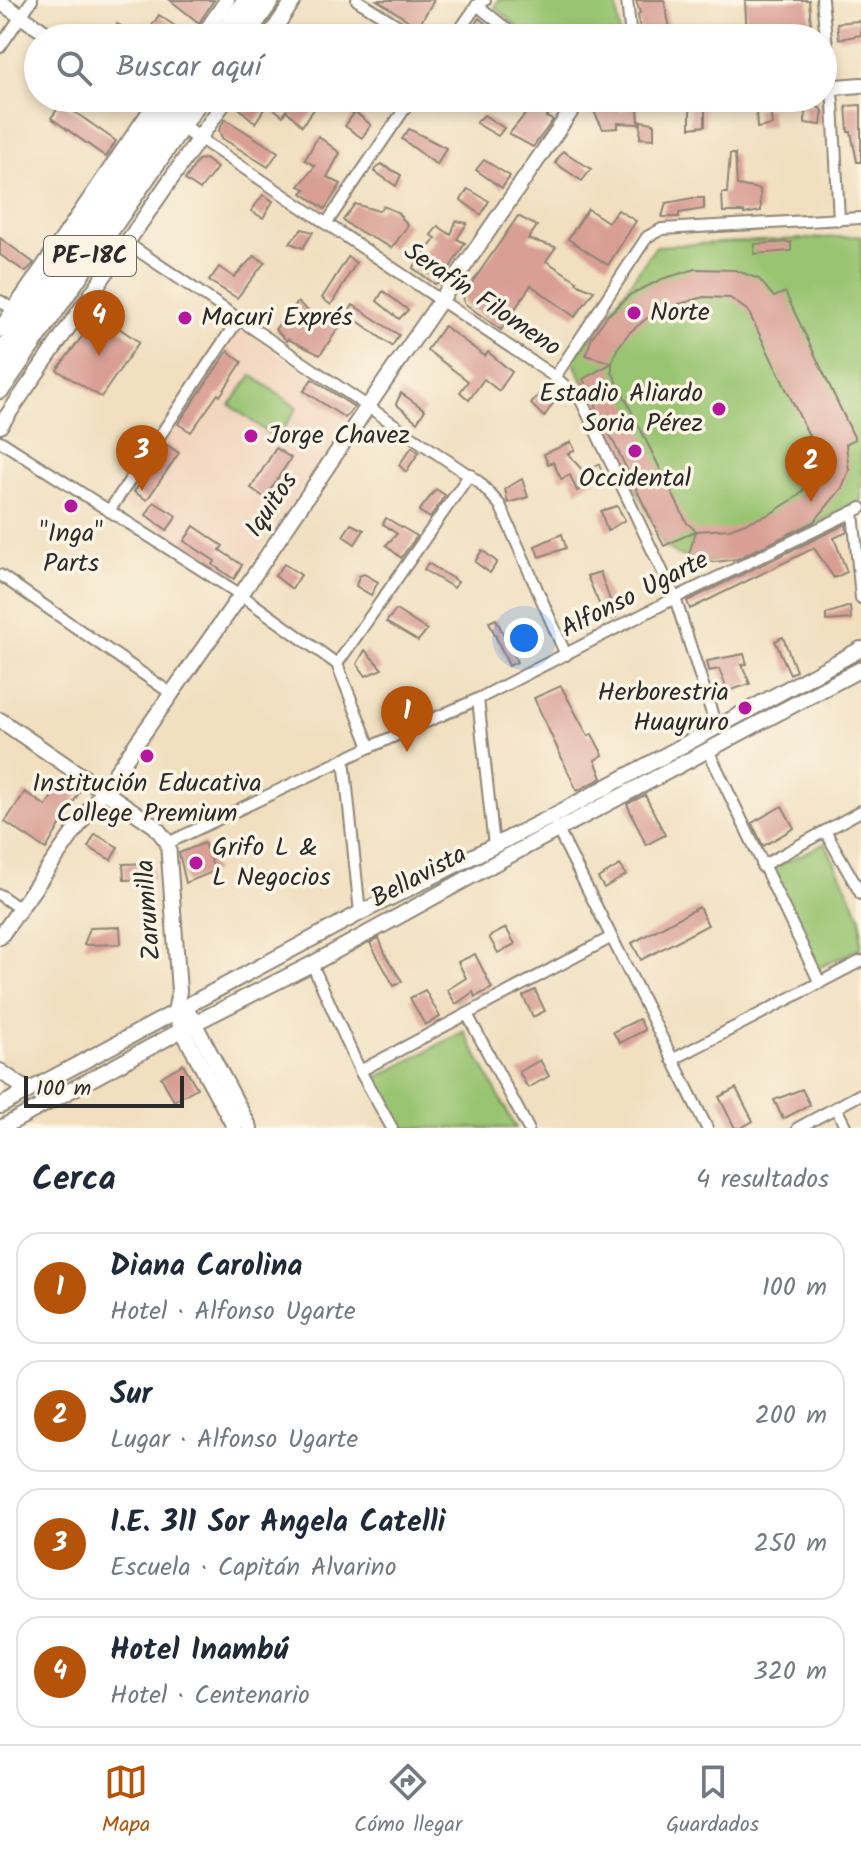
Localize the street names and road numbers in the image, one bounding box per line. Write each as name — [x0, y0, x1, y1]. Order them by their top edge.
street label: Serafín Filomeno — [395, 232, 569, 368]
road number: PE-18C — [44, 236, 136, 276]
street label: Iquitos — [234, 463, 310, 547]
street label: Alfonso Ugarte — [554, 540, 717, 650]
street label: Bellavista — [363, 834, 475, 920]
street label: Zarumilla — [125, 858, 173, 962]

